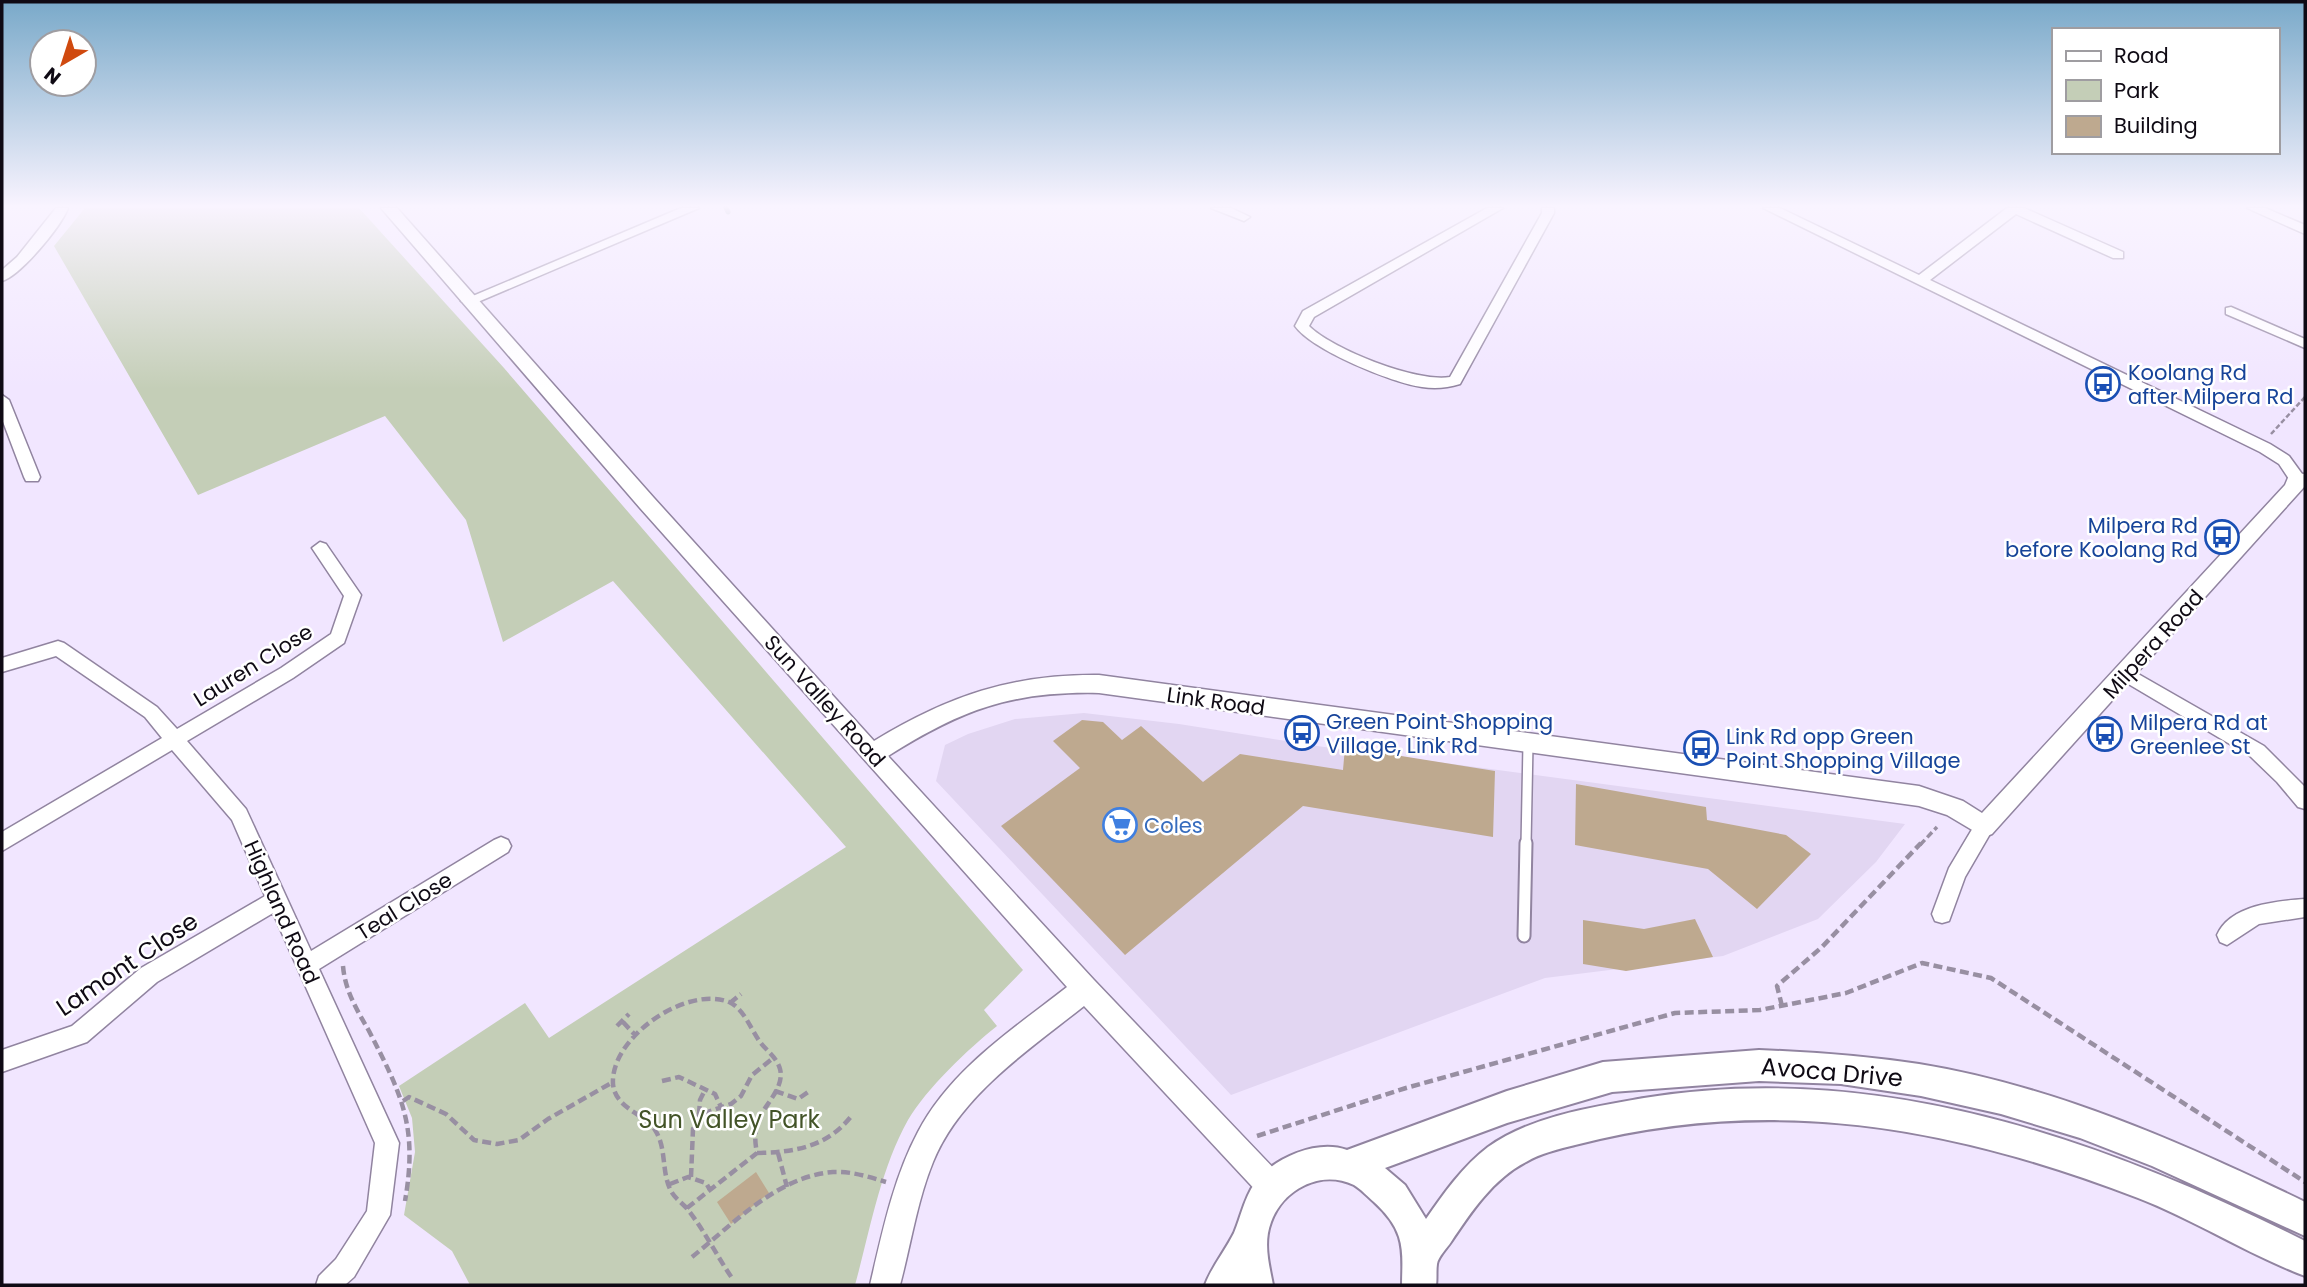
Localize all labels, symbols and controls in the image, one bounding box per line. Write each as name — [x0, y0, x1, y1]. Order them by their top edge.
north arrow — [28, 28, 98, 98]
legend — [2052, 28, 2279, 154]
text: Road — [2114, 41, 2169, 70]
text: N — [39, 61, 67, 91]
text: Park — [2114, 76, 2159, 105]
text: Building — [2114, 111, 2198, 140]
place label: Koolang Rd after Milpera Rd — [2128, 358, 2293, 411]
bus stop icon: Koolang Rd after Milpera Rd — [2084, 365, 2122, 403]
place label: Milpera Rd before Koolang Rd — [2005, 511, 2198, 564]
bus stop icon: Milpera Rd before Koolang Rd — [2203, 518, 2241, 556]
street label: Milpera Road — [2096, 583, 2210, 705]
street label: Lauren Close — [188, 617, 318, 713]
street label: Sun Valley Road — [758, 629, 892, 773]
street label: Link Road — [1165, 680, 1267, 722]
place label: Green Point Shopping Village, Link Rd — [1326, 707, 1553, 760]
place label: Milpera Rd at Greenlee St — [2130, 708, 2268, 761]
bus stop icon: Green Point Shopping Village, Link Rd — [1283, 714, 1321, 752]
bus stop icon: Milpera Rd at Greenlee St — [2086, 715, 2124, 753]
place label: Link Rd opp Green Point Shopping Village — [1726, 722, 1961, 775]
bus stop icon: Link Rd opp Green Point Shopping Village — [1682, 729, 1720, 767]
supermarket icon: Coles — [1101, 806, 1139, 844]
place label: Coles — [1144, 811, 1203, 840]
street label: Highland Road — [237, 836, 327, 988]
street label: Teal Close — [350, 865, 458, 947]
street label: Lamont Close — [50, 904, 204, 1024]
street label: Avoca Drive — [1760, 1049, 1904, 1095]
park label: Sun Valley Park — [638, 1103, 820, 1136]

